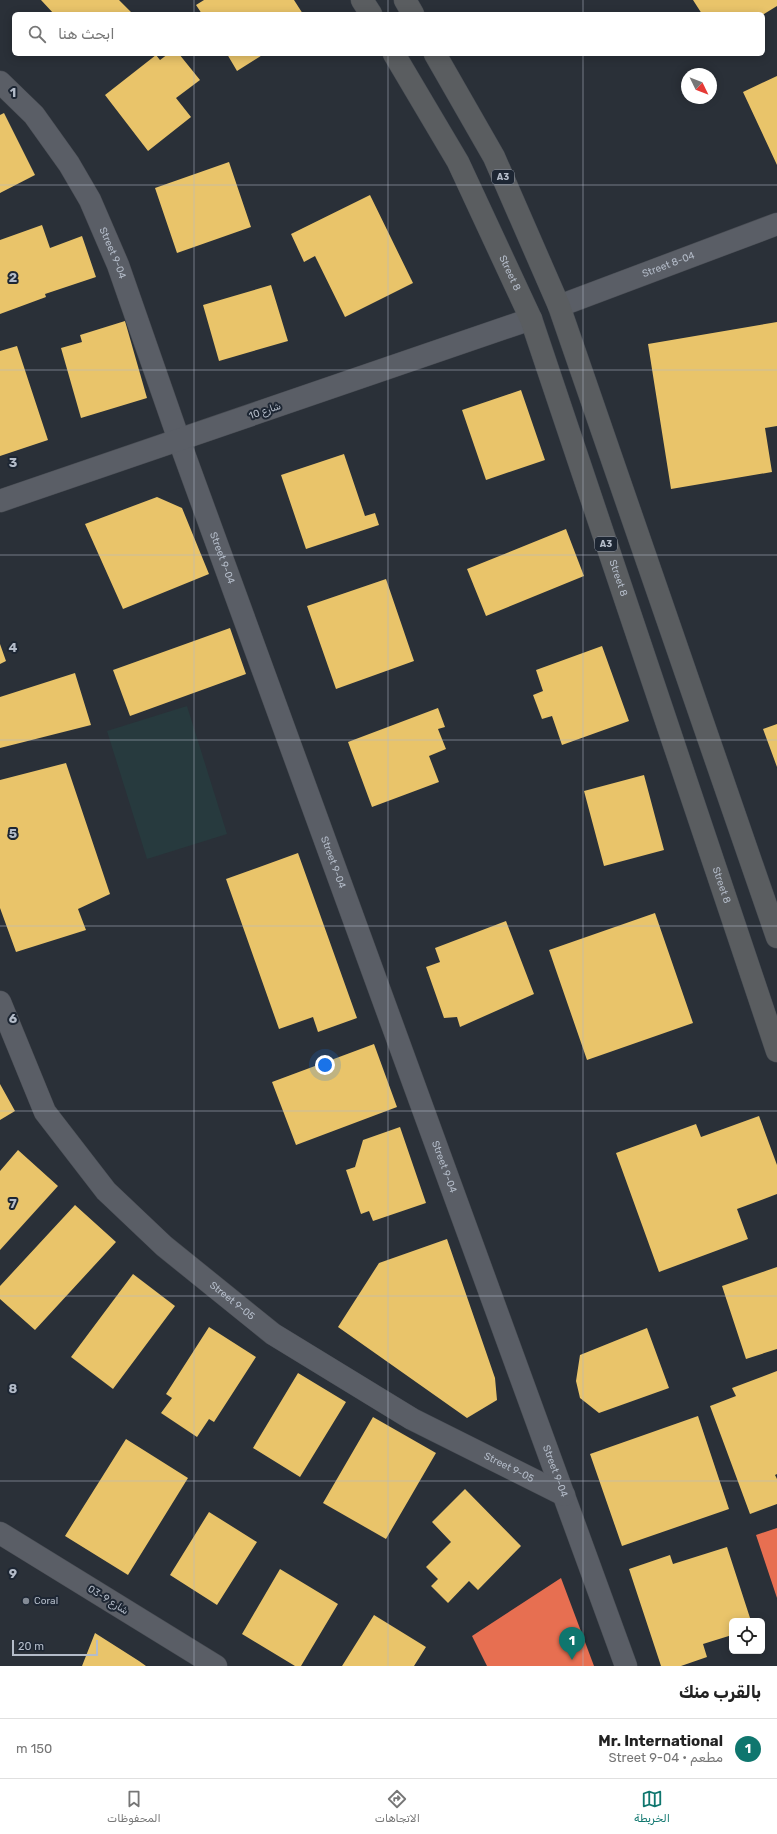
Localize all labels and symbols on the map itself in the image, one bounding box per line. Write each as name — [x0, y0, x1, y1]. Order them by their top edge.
north arrow — [681, 68, 717, 104]
text: 1 — [10, 85, 16, 100]
road number: A3 — [492, 170, 514, 184]
street label: Street 9-04 — [97, 226, 128, 280]
street label: Street 8-04 — [641, 249, 696, 280]
street label: Street 8 — [496, 253, 523, 293]
text: 2 — [9, 270, 17, 285]
street label: شارع 10 — [247, 400, 283, 423]
text: 3 — [9, 455, 18, 470]
street label: Street 9-04 — [207, 530, 237, 586]
road number: A3 — [595, 537, 617, 551]
street label: Street 8 — [606, 558, 630, 598]
text: 4 — [9, 640, 18, 655]
text: 5 — [9, 826, 17, 841]
street label: Street 9-04 — [318, 835, 348, 890]
street label: Street 8 — [710, 865, 733, 905]
text: 6 — [9, 1011, 18, 1026]
your location — [315, 1055, 335, 1075]
street label: Street 9-04 — [429, 1139, 459, 1195]
text: 7 — [9, 1196, 17, 1211]
street label: Street 9-05 — [207, 1279, 257, 1323]
text: 8 — [9, 1381, 18, 1396]
street label: Street 9-04 — [540, 1443, 570, 1499]
street label: Street 9-05 — [482, 1450, 536, 1485]
text: 9 — [9, 1566, 17, 1581]
street label: شارع 9-03 — [85, 1583, 130, 1618]
place label: Coral — [34, 1595, 58, 1607]
marker: Coral — [21, 1596, 31, 1606]
pin: 1 — [559, 1627, 585, 1660]
scale bar — [12, 1638, 98, 1657]

